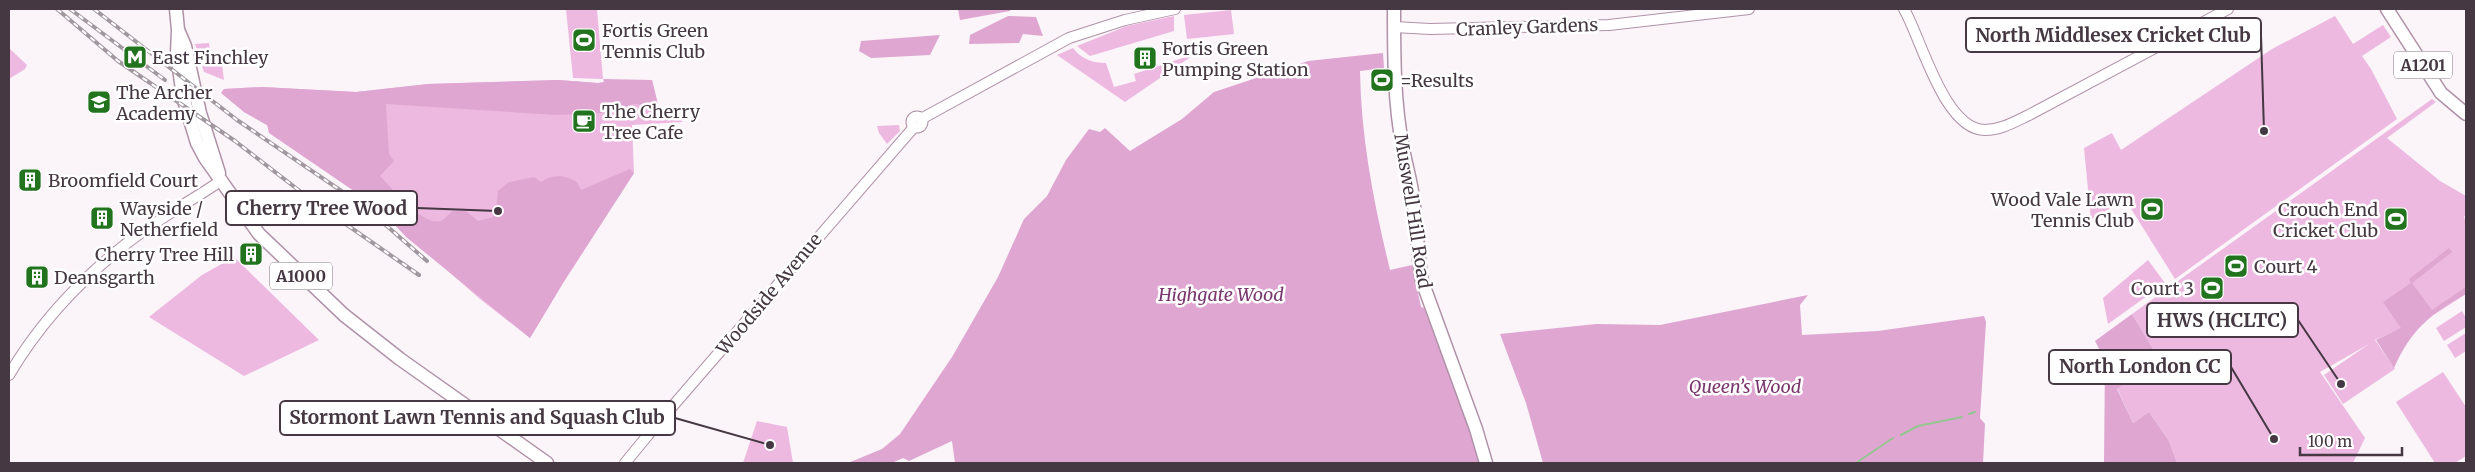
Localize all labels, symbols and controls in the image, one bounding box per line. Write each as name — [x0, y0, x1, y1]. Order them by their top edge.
street label: Cranley Gardens — [1456, 13, 1599, 41]
callout: North Middlesex Cricket Club — [1966, 18, 2261, 52]
place label: Fortis Green Tennis Club — [602, 19, 708, 63]
text: North Middlesex Cricket Club — [1975, 23, 2251, 47]
sports icon: Fortis Green Tennis Club — [571, 27, 597, 53]
place label: Fortis Green Pumping Station — [1162, 37, 1309, 81]
metro station icon: East Finchley — [122, 44, 148, 70]
building icon: Fortis Green Pumping Station — [1132, 45, 1158, 71]
place label: East Finchley — [152, 46, 269, 69]
road number: A1201 — [2394, 52, 2452, 78]
sports icon: =Results — [1369, 67, 1395, 93]
place label: =Results — [1400, 69, 1474, 92]
place label: The Archer Academy — [115, 81, 213, 125]
school or university icon: The Archer Academy — [86, 89, 112, 115]
place label: The Cherry Tree Cafe — [602, 100, 701, 144]
cafe icon: The Cherry Tree Cafe — [571, 108, 597, 134]
street label: Muswell Hill Road — [1389, 132, 1437, 290]
building icon: Broomfield Court — [17, 167, 43, 193]
place label: Broomfield Court — [48, 169, 198, 192]
place label: Wood Vale Lawn Tennis Club — [1990, 188, 2134, 232]
callout: Cherry Tree Wood — [226, 191, 417, 225]
text: Cherry Tree Wood — [237, 196, 407, 220]
sports icon: Wood Vale Lawn Tennis Club — [2139, 196, 2165, 222]
place label: Wayside / Netherfield — [119, 197, 218, 241]
place label: Crouch End Cricket Club — [2273, 198, 2378, 242]
building icon: Wayside / Netherfield — [89, 205, 115, 231]
sports icon: Crouch End Cricket Club — [2383, 206, 2409, 232]
street label: Woodside Avenue — [711, 228, 827, 360]
building icon: Cherry Tree Hill — [238, 241, 264, 267]
place label: Cherry Tree Hill — [95, 243, 234, 266]
sports icon: Court 4 — [2223, 253, 2249, 279]
place label: Court 4 — [2254, 255, 2318, 278]
road number: A1000 — [270, 262, 332, 290]
building icon: Deansgarth — [24, 264, 50, 290]
place label: Deansgarth — [54, 266, 155, 289]
sports icon: Court 3 — [2199, 275, 2225, 301]
place label: Court 3 — [2131, 277, 2194, 300]
park label: Highgate Wood — [1157, 283, 1284, 306]
callout: HWS (HCLTC) — [2147, 303, 2298, 337]
text: HWS (HCLTC) — [2157, 308, 2287, 332]
callout: North London CC — [2049, 350, 2231, 384]
text: North London CC — [2059, 354, 2221, 378]
park label: Queen’s Wood — [1689, 375, 1802, 398]
callout: Stormont Lawn Tennis and Squash Club — [280, 401, 675, 435]
text: Stormont Lawn Tennis and Squash Club — [289, 405, 665, 429]
scale bar — [2300, 424, 2402, 456]
text: 100 m — [2308, 432, 2352, 451]

